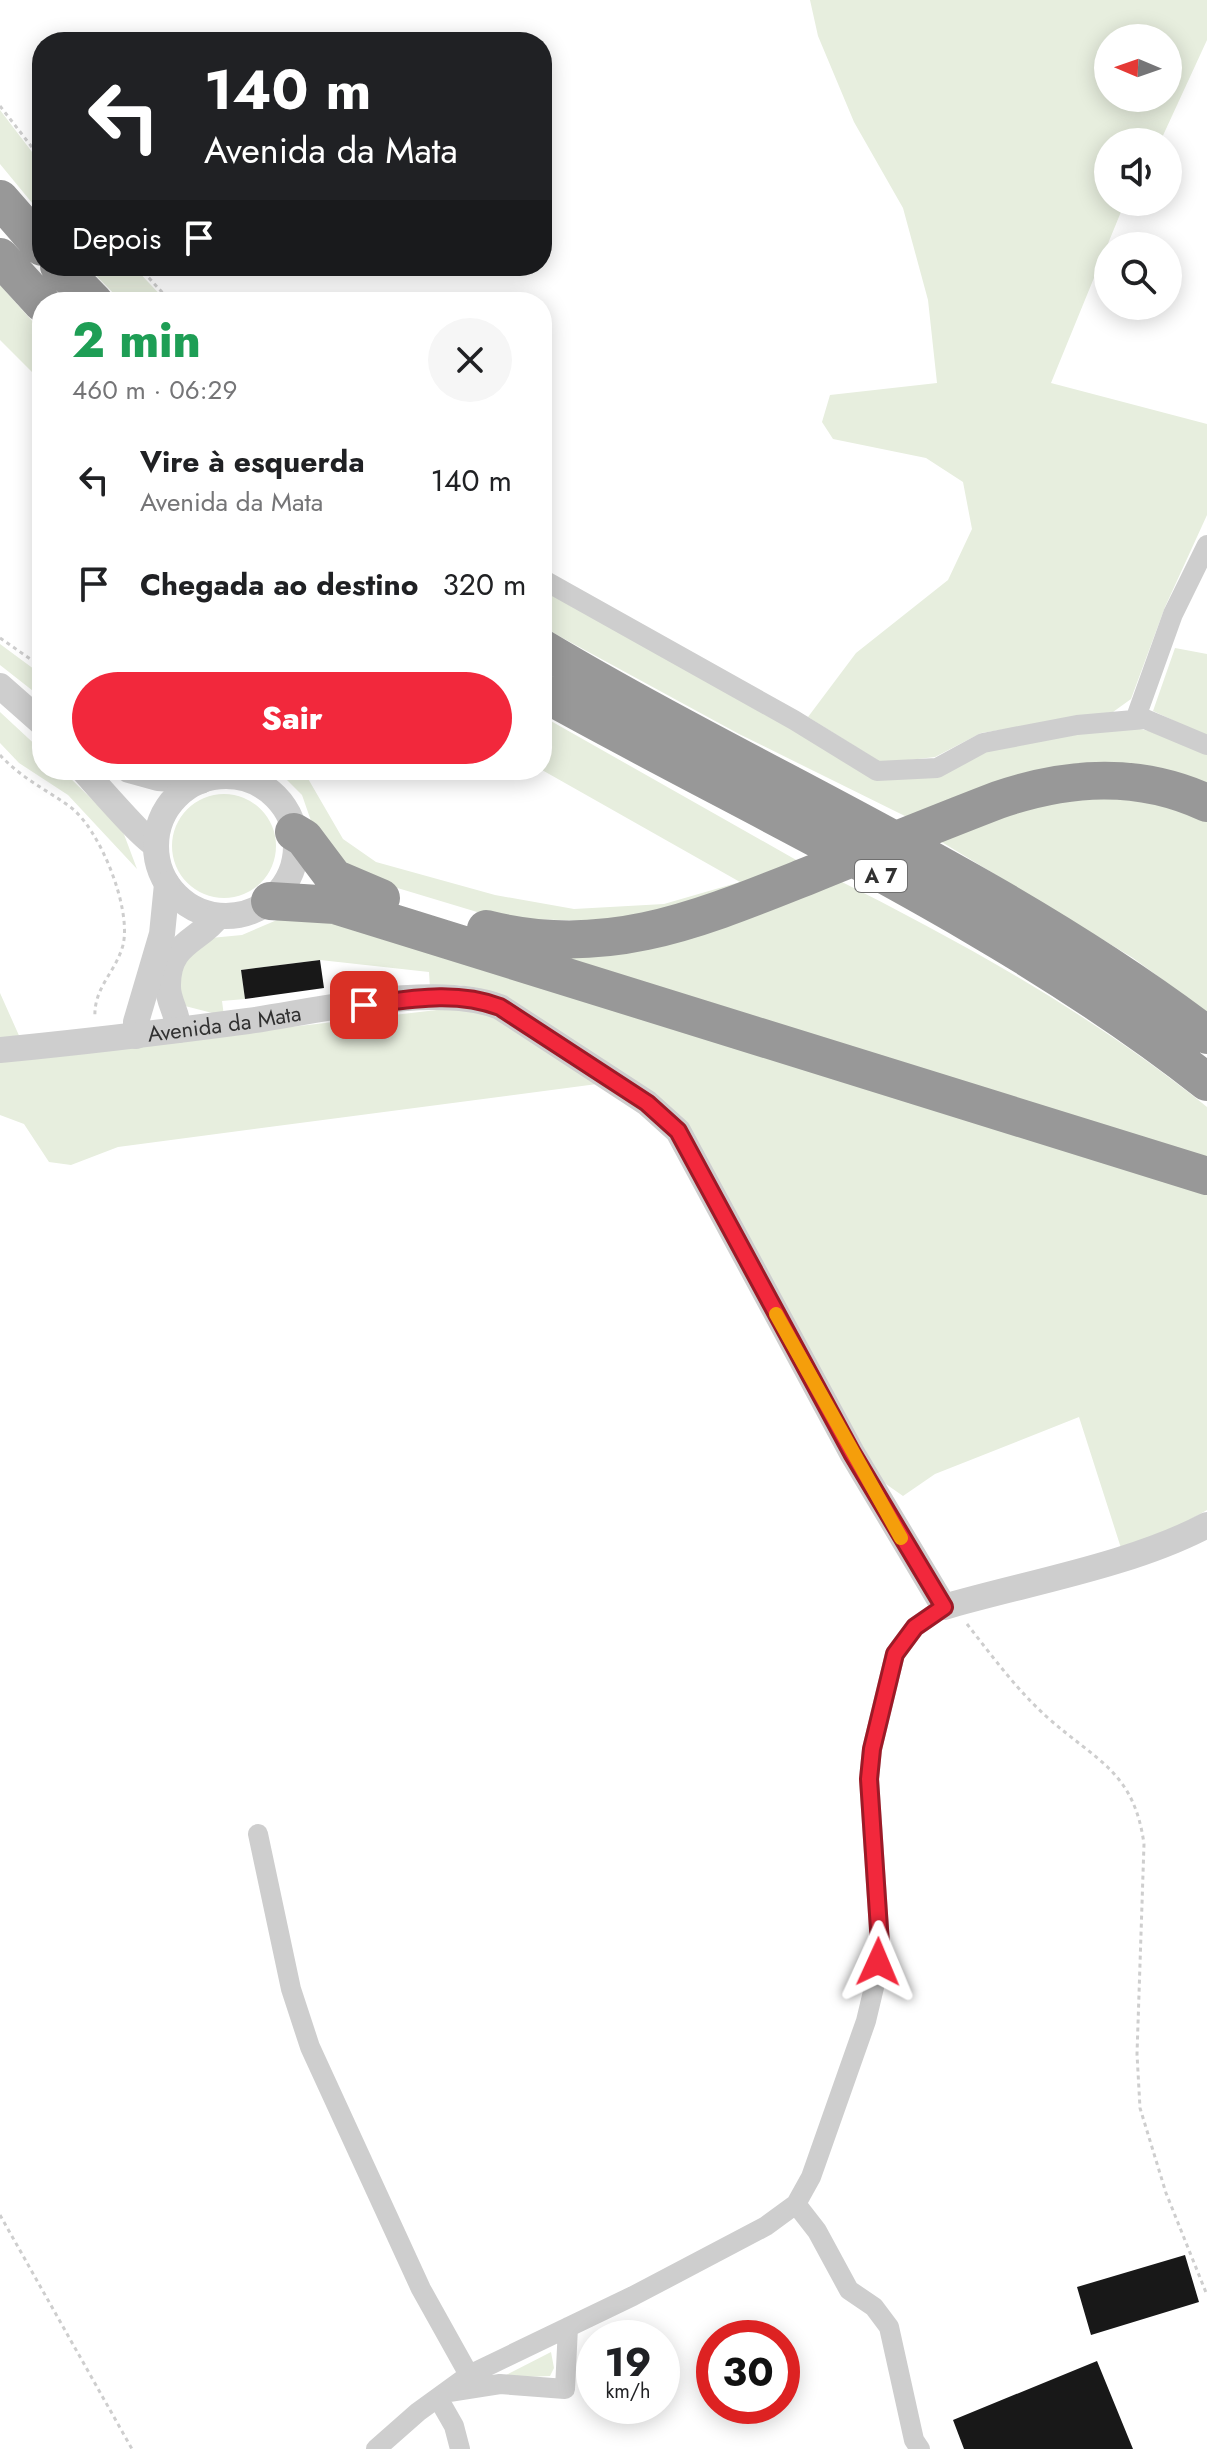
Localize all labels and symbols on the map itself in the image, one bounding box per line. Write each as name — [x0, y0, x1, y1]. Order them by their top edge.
north arrow — [1094, 24, 1182, 112]
road number: A 7 — [855, 860, 907, 892]
pin — [330, 971, 398, 1039]
street label: Avenida da Mata — [145, 997, 304, 1050]
position arrow — [836, 1920, 920, 2004]
speed limit sign: 30 — [696, 2320, 800, 2424]

